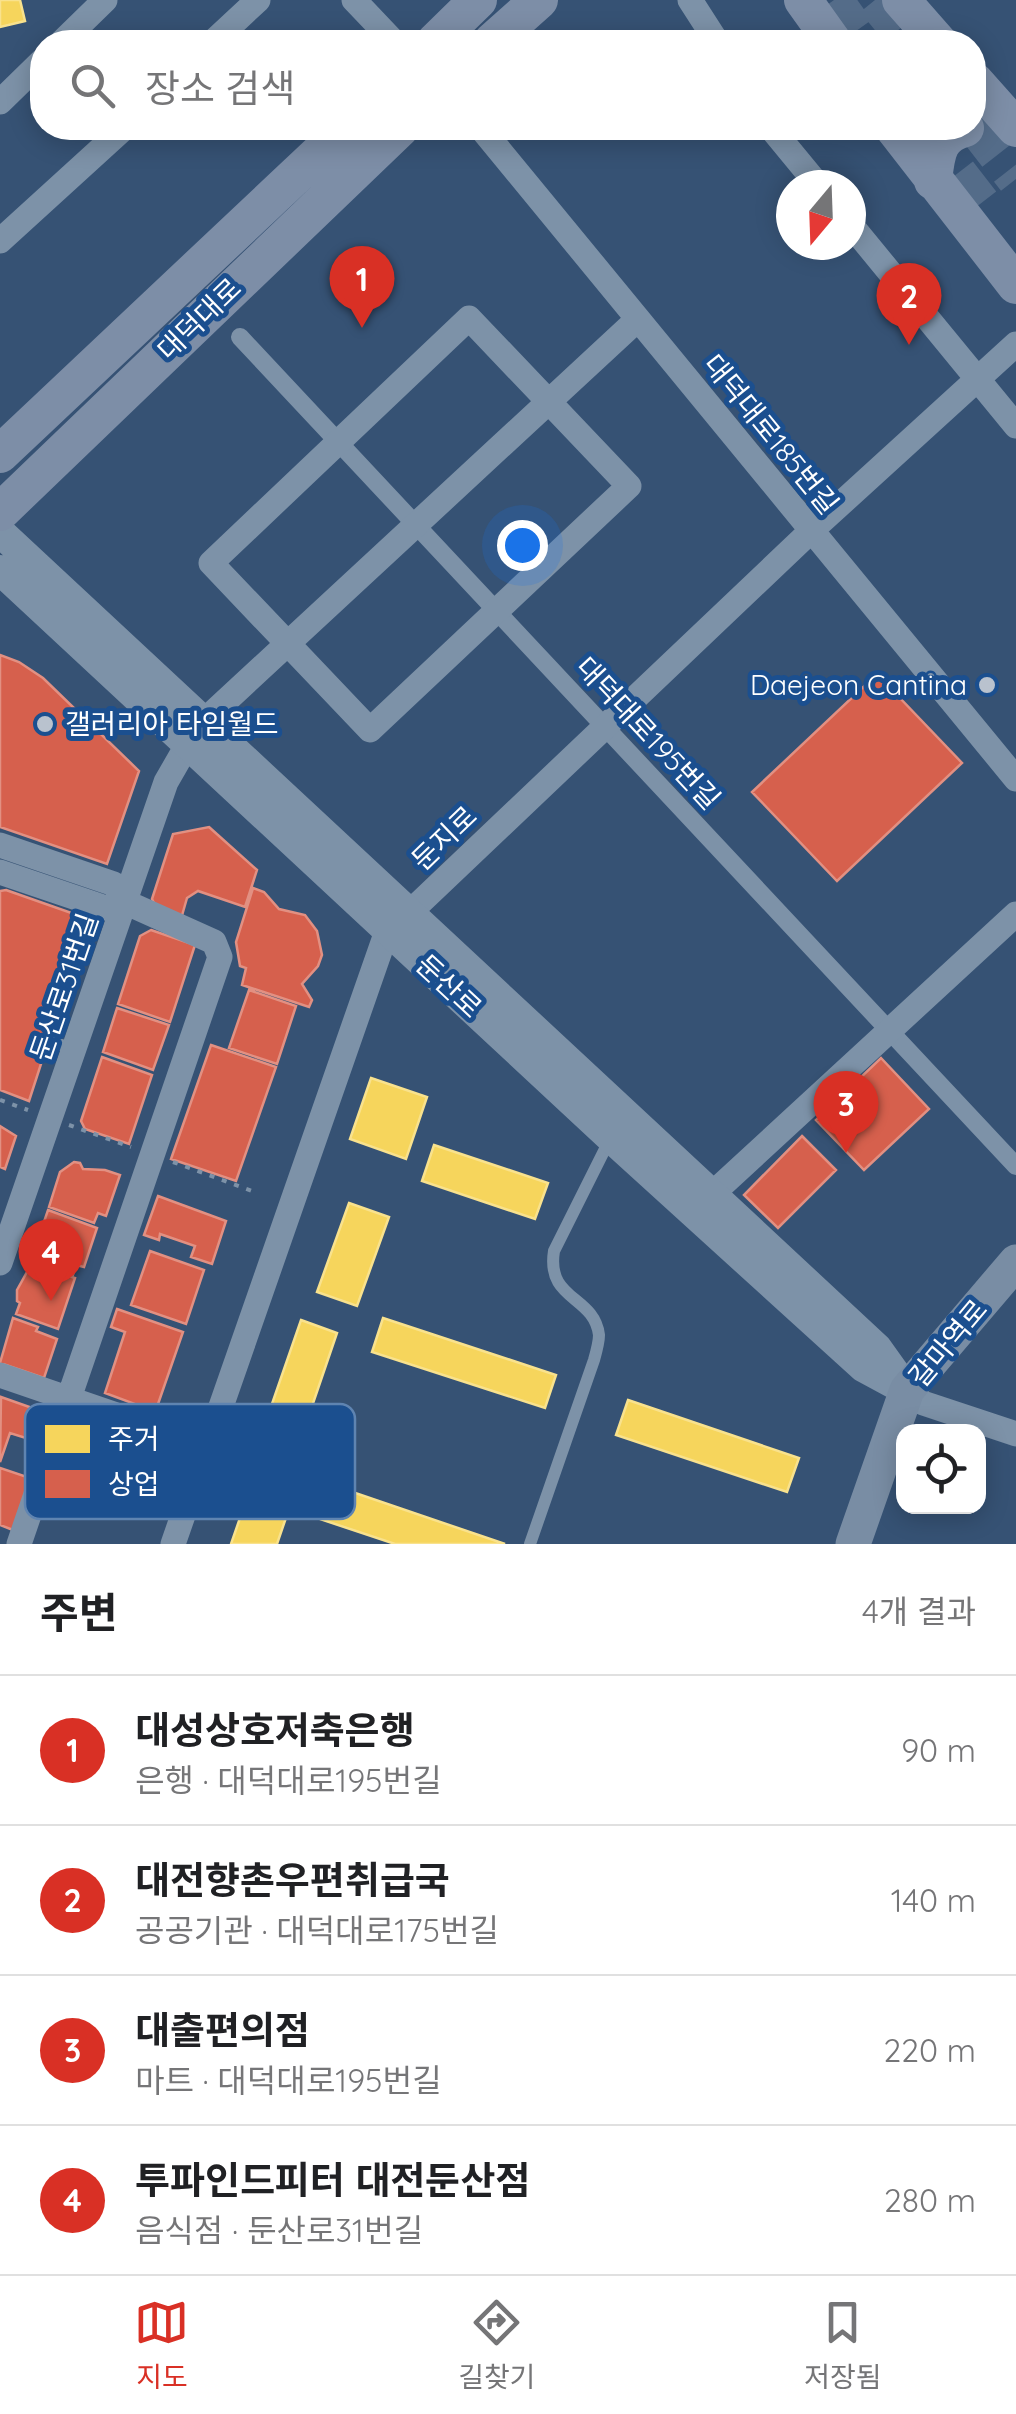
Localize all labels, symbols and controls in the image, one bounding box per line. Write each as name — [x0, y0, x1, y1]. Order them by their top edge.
search box — [30, 30, 986, 140]
icon: search — [65, 58, 120, 113]
text: 장소 검색 — [145, 64, 295, 112]
north arrow — [776, 170, 866, 260]
pin: 1 — [330, 245, 394, 328]
pin: 2 — [876, 262, 942, 345]
street label: 대덕대로 — [149, 270, 248, 367]
street label: 대덕대로185번길 — [696, 347, 846, 521]
your location — [497, 520, 548, 571]
street label: 대덕대로195번길 — [569, 649, 728, 816]
place label: Daejeon Cantina — [750, 667, 967, 702]
marker: Daejeon Cantina — [976, 674, 998, 696]
place label: 갤러리아 타임월드 — [65, 706, 279, 741]
marker: 갤러리아 타임월드 — [34, 713, 56, 735]
street label: 둔지로 — [404, 798, 484, 877]
street label: 둔산로31번길 — [22, 908, 105, 1065]
street label: 둔산로 — [409, 946, 490, 1025]
pin: 3 — [814, 1070, 878, 1153]
pin: 4 — [18, 1218, 84, 1301]
street label: 갈마역로 — [901, 1292, 994, 1393]
legend — [25, 1404, 355, 1519]
text: 주거 — [108, 1421, 160, 1456]
map controls — [896, 1424, 986, 1514]
button: locate — [896, 1424, 986, 1514]
text: 상업 — [108, 1466, 160, 1501]
text: 주변 — [40, 1586, 117, 1639]
text: 4개 결과 — [862, 1591, 976, 1631]
text: 대성상호저축은행 — [135, 1706, 415, 1754]
text: 1 — [66, 1730, 79, 1770]
text: 90 m — [901, 1730, 976, 1770]
text: 은행 · 대덕대로195번길 — [135, 1760, 441, 1800]
text: 대전향촌우편취급국 — [135, 1856, 450, 1904]
text: 2 — [63, 1880, 82, 1920]
text: 140 m — [891, 1880, 976, 1920]
text: 공공기관 · 대덕대로175번길 — [135, 1910, 499, 1950]
text: 대출편의점 — [135, 2006, 310, 2054]
text: 3 — [64, 2030, 81, 2070]
text: 220 m — [884, 2030, 976, 2070]
text: 마트 · 대덕대로195번길 — [135, 2060, 441, 2100]
text: 투파인드피터 대전둔산점 — [135, 2156, 530, 2204]
text: 4 — [63, 2180, 82, 2220]
text: 280 m — [884, 2180, 976, 2220]
text: 음식점 · 둔산로31번길 — [135, 2210, 423, 2250]
tab: 지도 — [134, 2295, 189, 2395]
tab: 길찾기 — [458, 2295, 536, 2395]
tab: 저장됨 — [804, 2295, 882, 2395]

